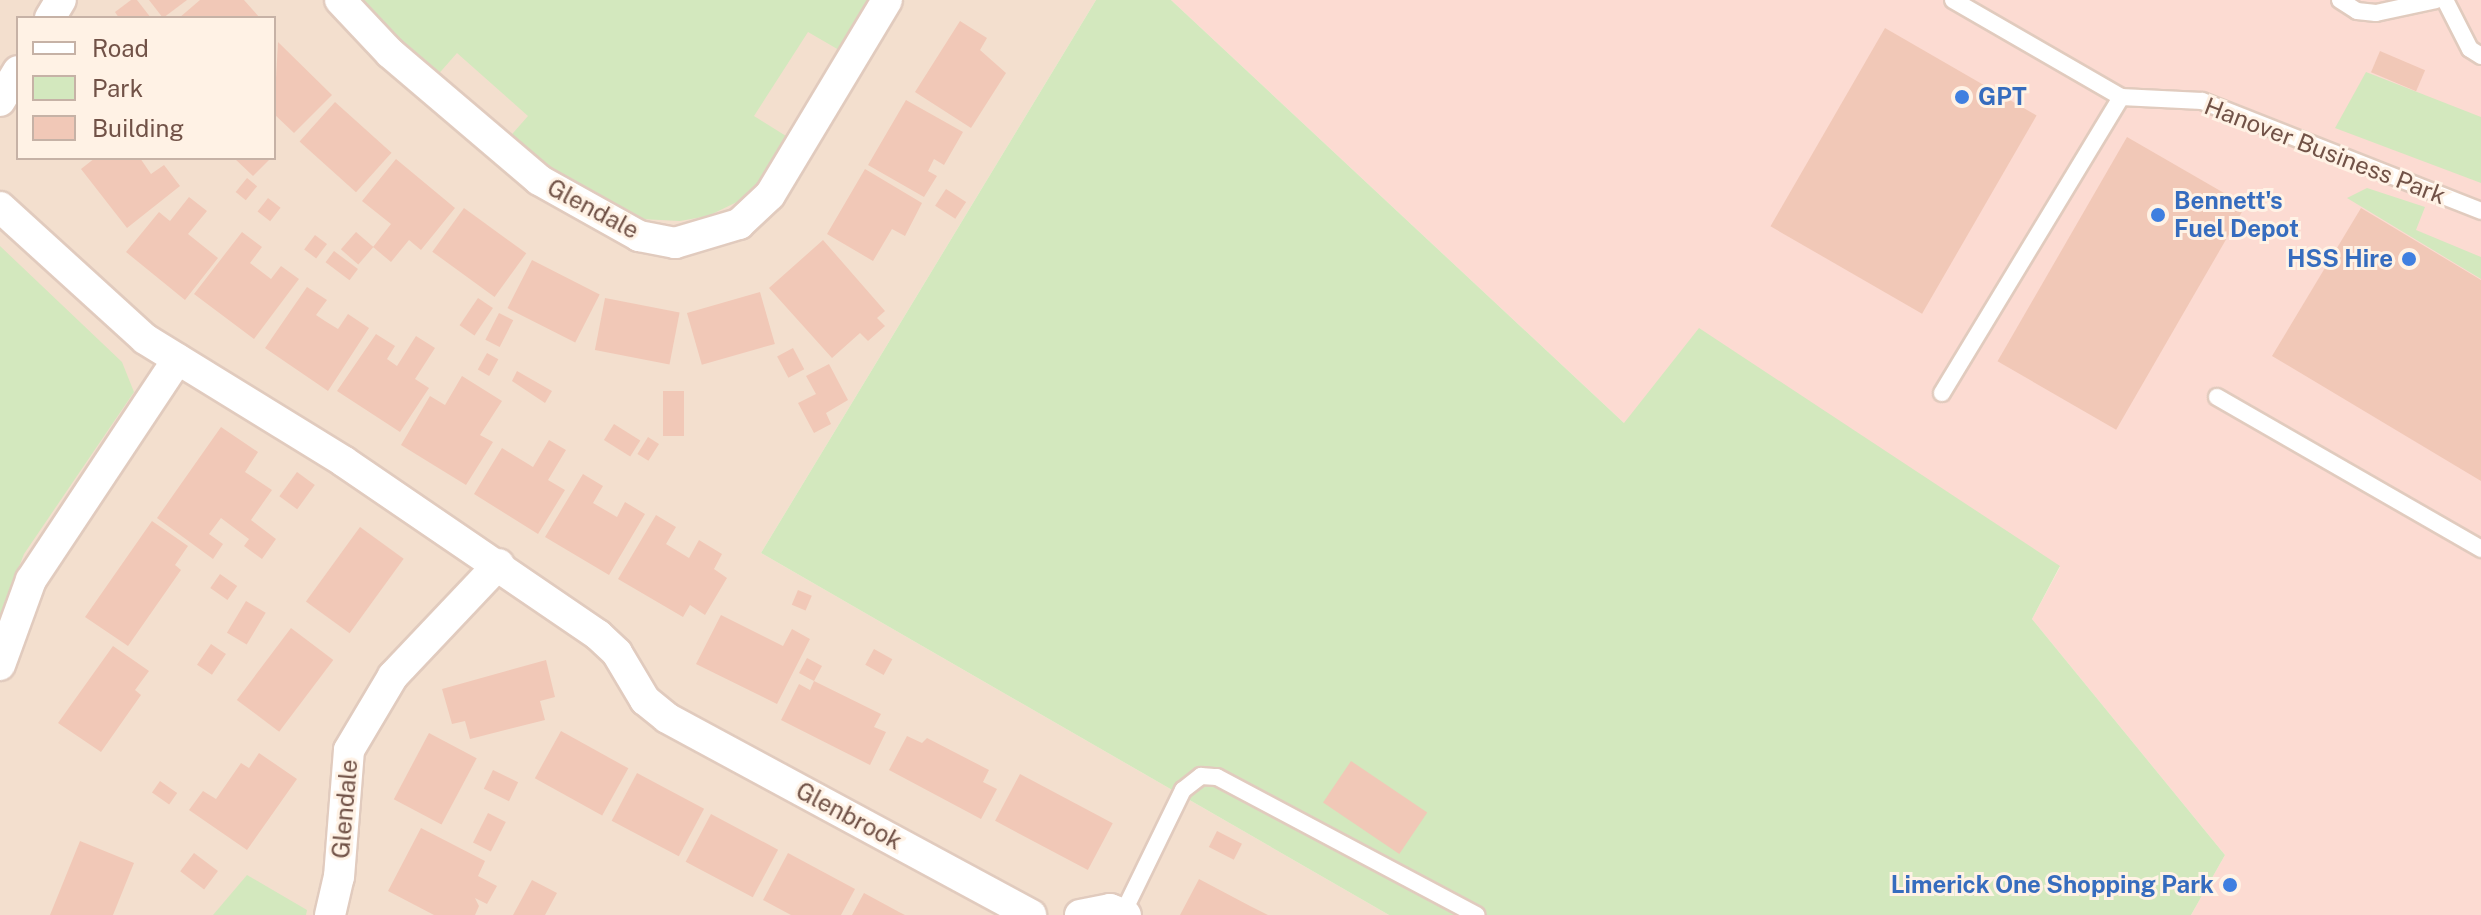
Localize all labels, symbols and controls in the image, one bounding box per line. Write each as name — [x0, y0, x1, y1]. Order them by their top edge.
legend — [16, 16, 276, 160]
text: Road — [92, 34, 149, 62]
text: Park — [92, 74, 143, 102]
place label: GPT — [1978, 83, 2027, 111]
marker: GPT — [1953, 88, 1971, 106]
street label: Hanover Business Park — [2200, 92, 2450, 210]
text: Building — [92, 114, 184, 142]
street label: Glendale — [542, 173, 644, 245]
place label: Bennett's Fuel Depot — [2174, 187, 2299, 243]
marker: Bennett's Fuel Depot — [2149, 206, 2167, 224]
place label: HSS Hire — [2287, 245, 2393, 273]
marker: HSS Hire — [2400, 250, 2418, 268]
street label: Glendale — [326, 758, 364, 860]
street label: Glenbrook — [791, 776, 907, 856]
place label: Limerick One Shopping Park — [1891, 871, 2214, 899]
marker: Limerick One Shopping Park — [2221, 876, 2239, 894]

